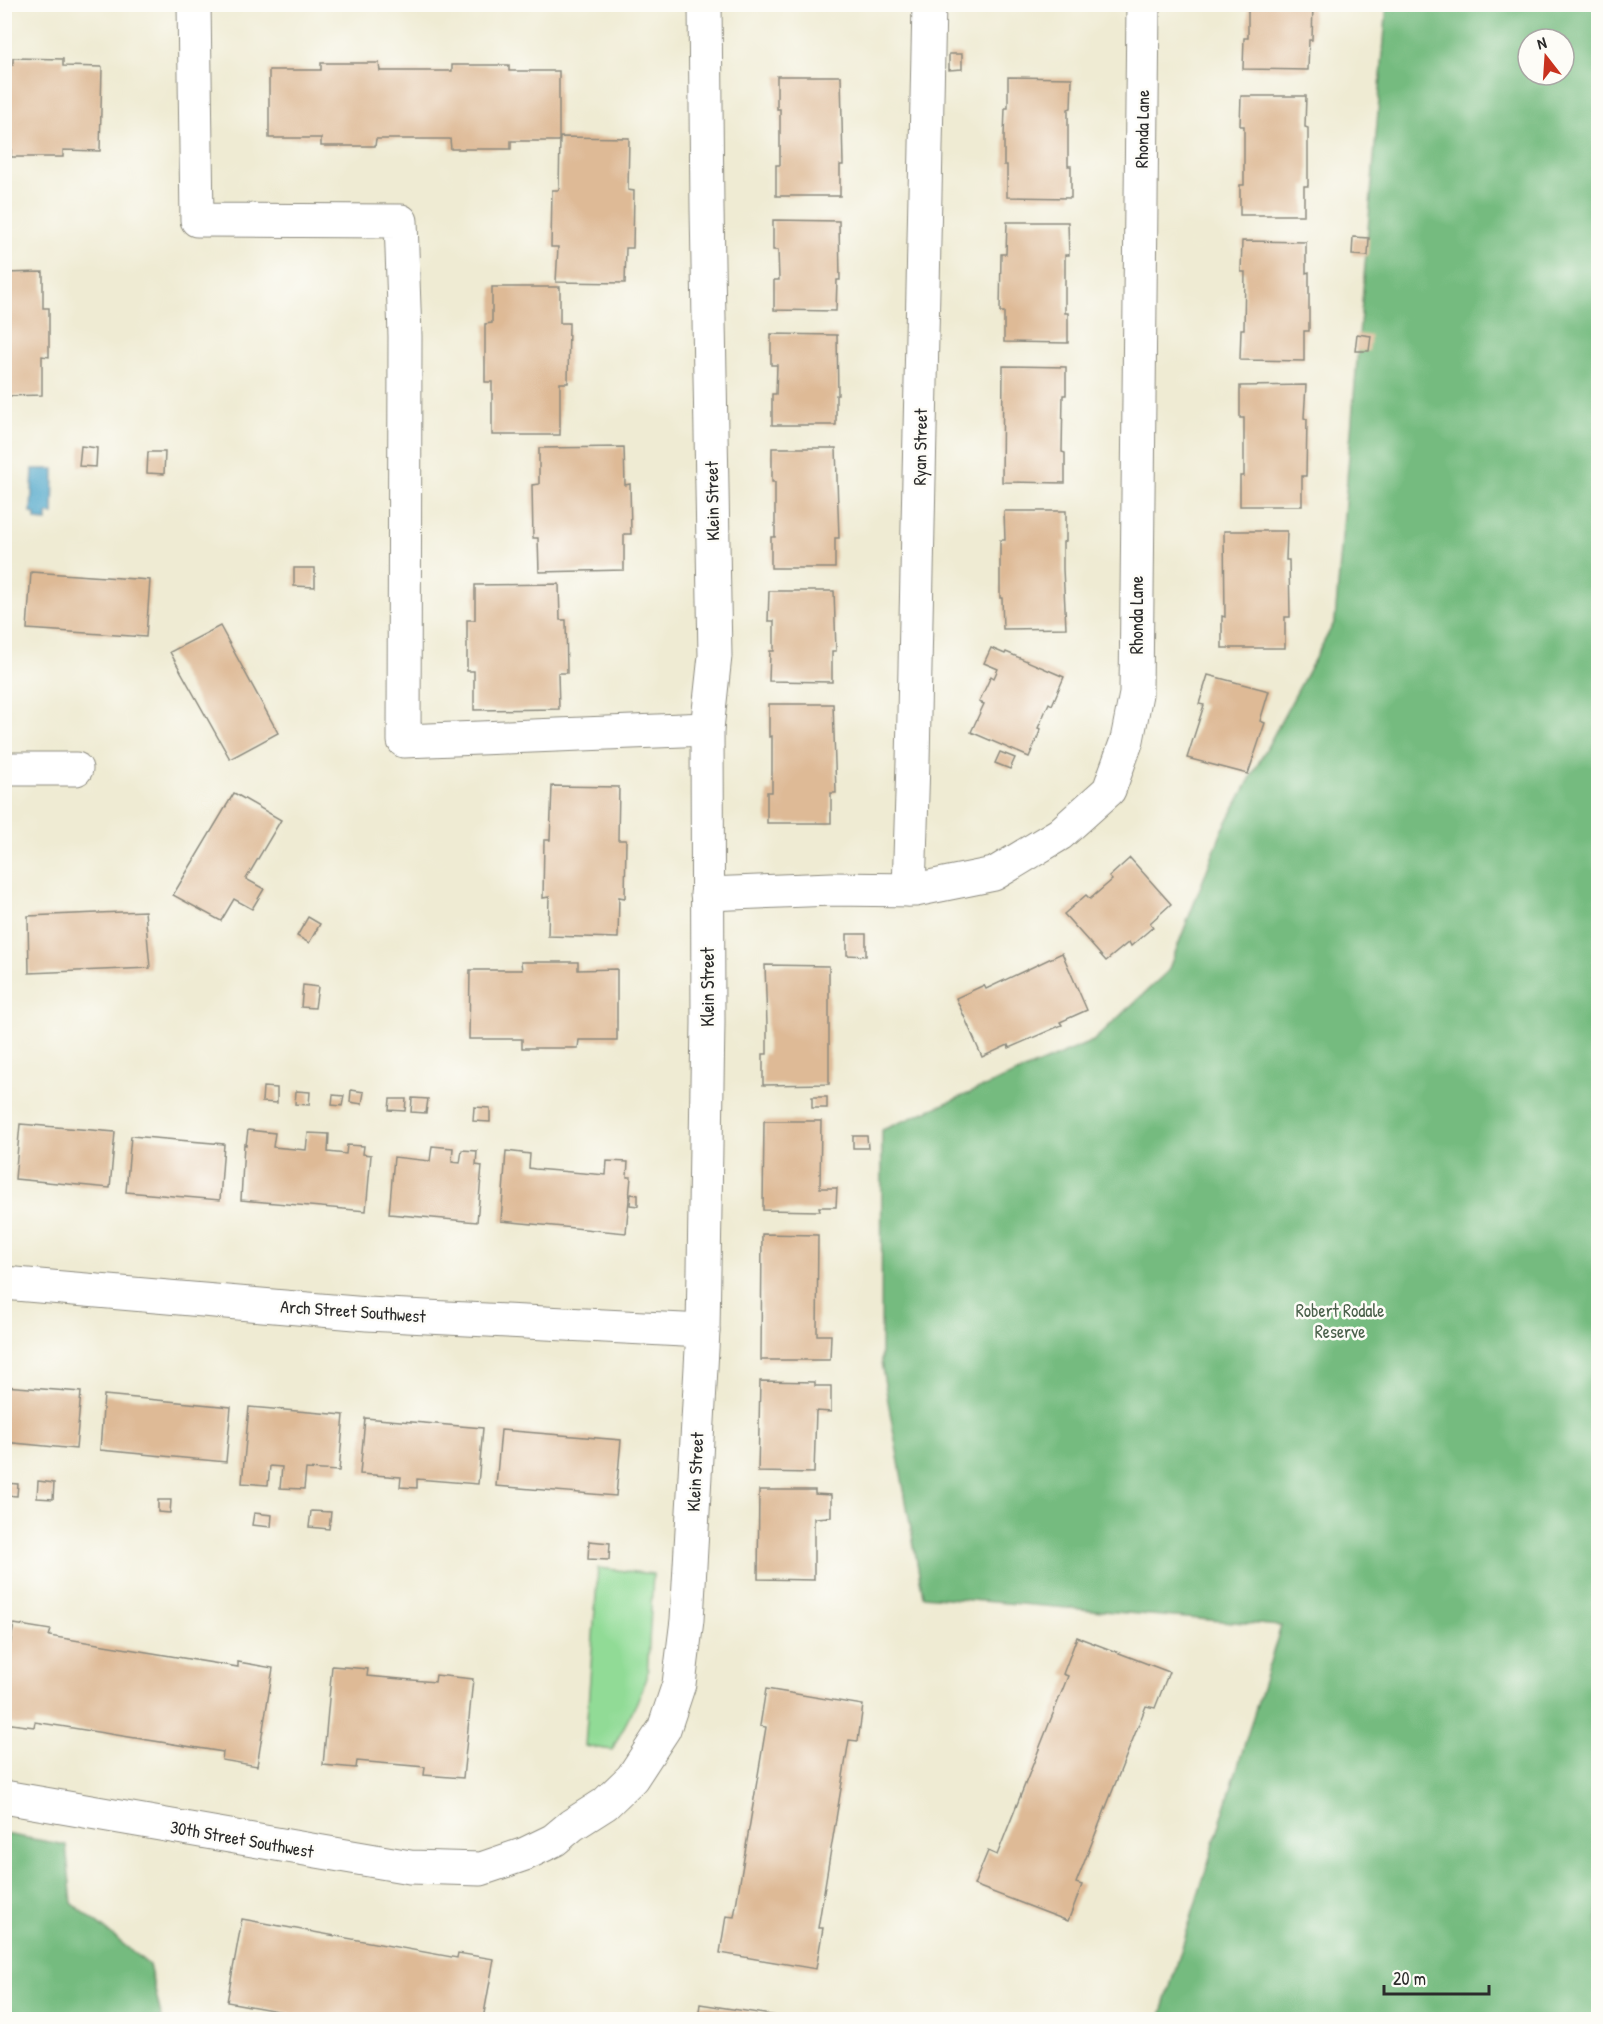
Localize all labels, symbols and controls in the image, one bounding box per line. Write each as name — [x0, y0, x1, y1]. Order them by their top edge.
north arrow — [1516, 27, 1576, 87]
text: N — [1534, 31, 1549, 54]
street label: Rhonda Lane — [1129, 90, 1155, 168]
street label: Ryan Street — [907, 407, 933, 486]
street label: Klein Street — [699, 460, 725, 541]
street label: Rhonda Lane — [1124, 576, 1149, 654]
street label: Klein Street — [695, 946, 720, 1027]
street label: Arch Street Southwest — [280, 1293, 427, 1329]
park label: Robert Rodale Reserve — [1296, 1298, 1384, 1344]
street label: Klein Street — [680, 1431, 710, 1512]
street label: 30th Street Southwest — [168, 1814, 316, 1864]
scale bar — [1384, 1958, 1489, 1996]
text: 20 m — [1393, 1966, 1426, 1991]

